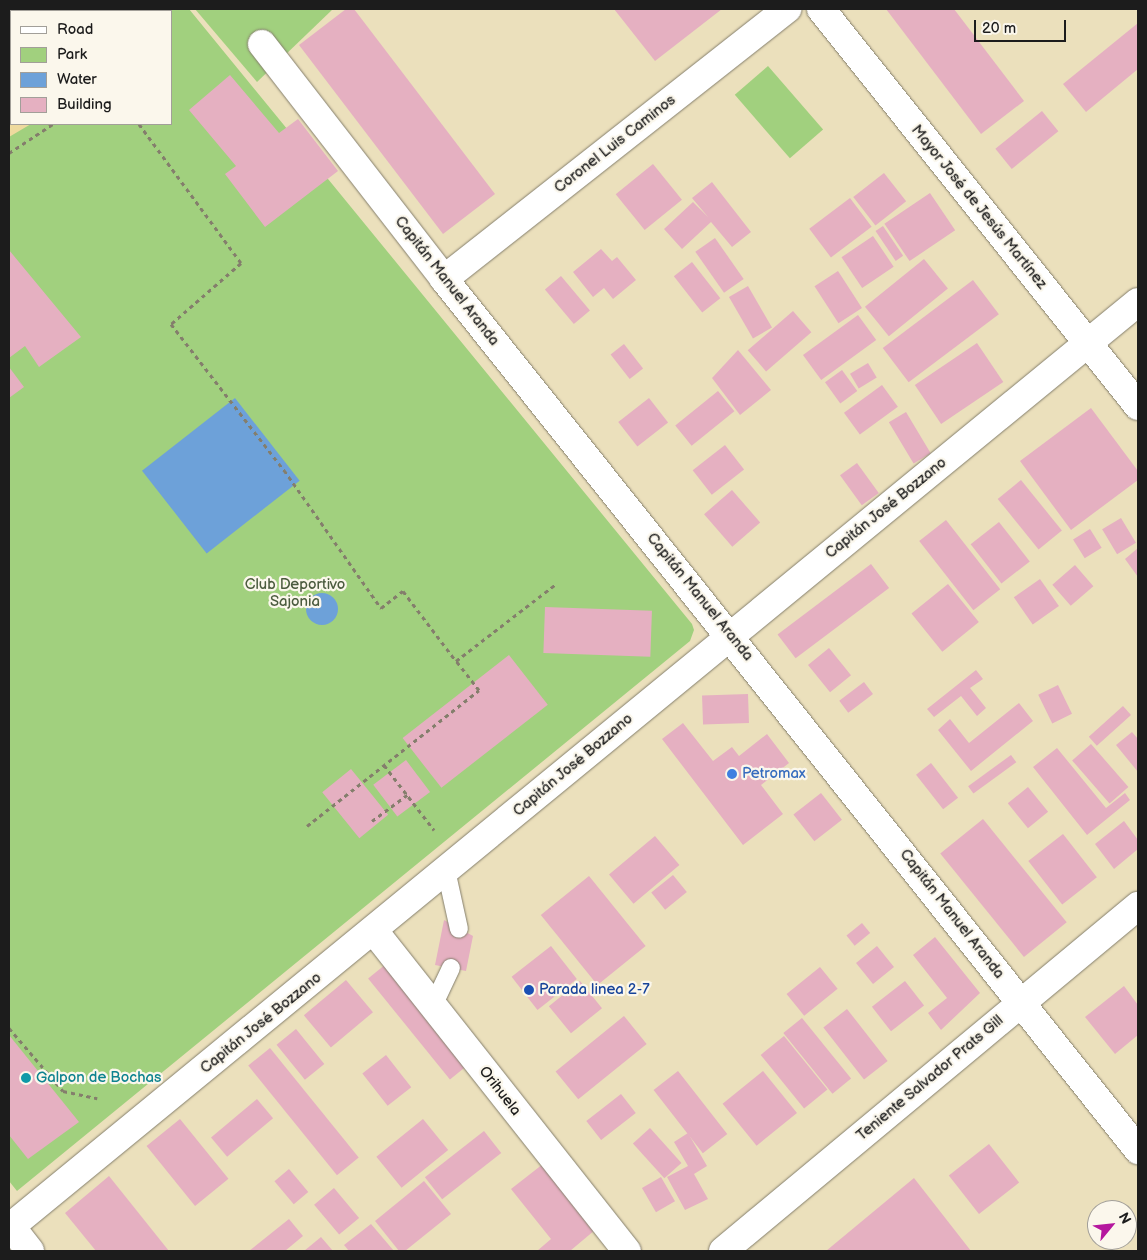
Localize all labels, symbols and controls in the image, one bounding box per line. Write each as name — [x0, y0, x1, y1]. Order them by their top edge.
legend — [10, 10, 172, 125]
scale bar — [977, 10, 1070, 42]
text: 20 m — [982, 19, 1016, 38]
text: Road — [57, 20, 93, 39]
text: Park — [57, 45, 87, 64]
text: Water — [57, 70, 97, 89]
street label: Coronel Luis Caminos — [551, 91, 679, 197]
text: Building — [57, 95, 112, 114]
street label: Mayor José de Jesús Martínez — [907, 121, 1051, 293]
street label: Capitán Manuel Aranda — [391, 213, 503, 349]
street label: Capitán José Bozzano — [822, 453, 950, 563]
street label: Capitán Manuel Aranda — [643, 529, 757, 665]
park label: Club Deportivo Sajonia — [245, 575, 345, 610]
street label: Capitán José Bozzano — [509, 709, 637, 821]
place label: Petromax — [742, 765, 806, 783]
marker: Petromax — [726, 768, 738, 780]
street label: Capitán Manuel Aranda — [896, 846, 1008, 982]
street label: Capitán José Bozzano — [197, 968, 325, 1078]
place label: Parada linea 2-7 — [539, 981, 650, 999]
marker: Parada linea 2-7 — [523, 984, 535, 996]
street label: Teniente Salvador Prats Gill — [853, 1011, 1007, 1145]
street label: Orihuela — [475, 1063, 525, 1119]
place label: Galpon de Bochas — [36, 1069, 161, 1087]
marker: Galpon de Bochas — [20, 1072, 32, 1084]
north arrow — [1087, 1200, 1137, 1250]
text: N — [1115, 1210, 1135, 1227]

